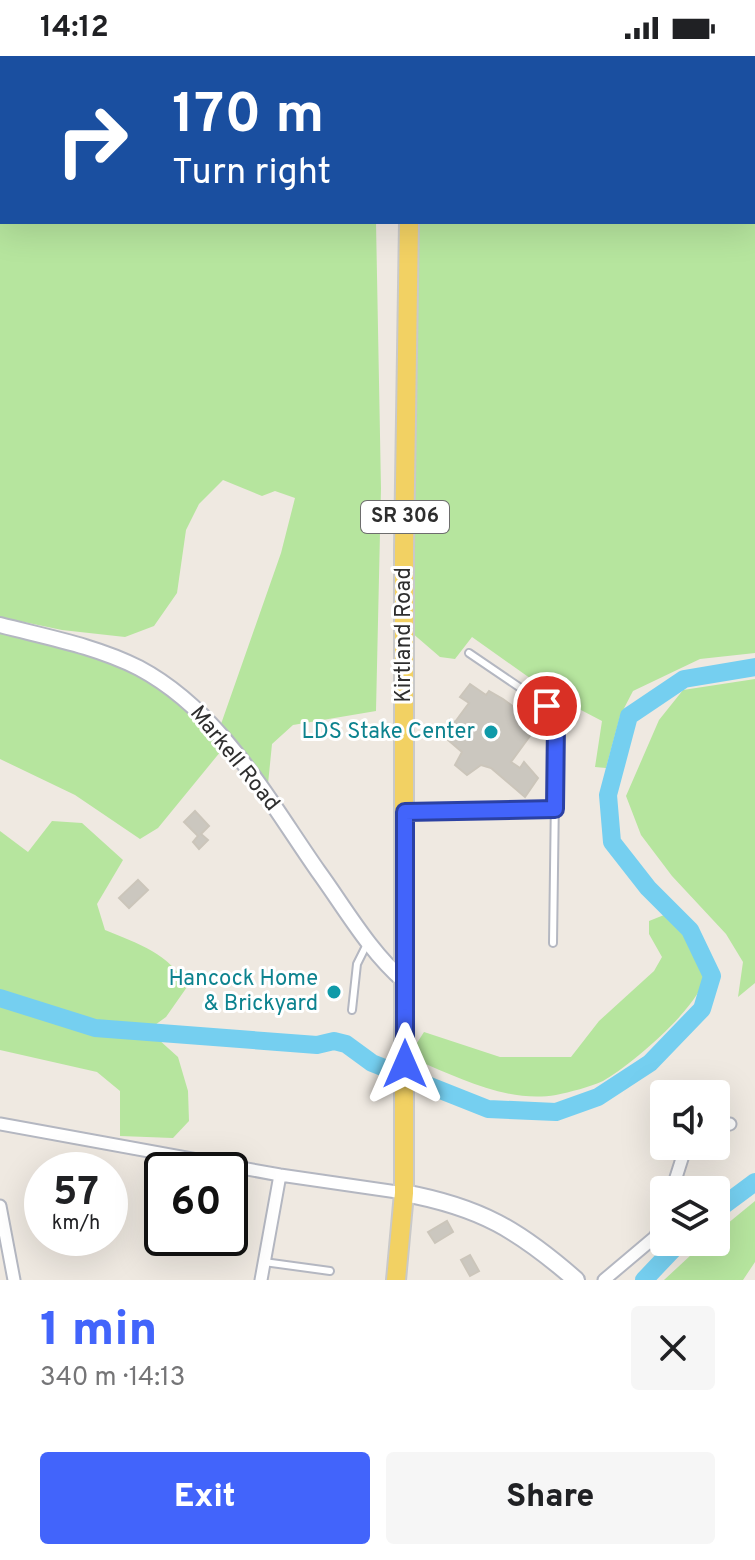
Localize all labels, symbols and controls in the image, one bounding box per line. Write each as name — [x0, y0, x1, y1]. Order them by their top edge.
text: 14:12 — [40, 10, 109, 47]
text: 170 m — [172, 82, 324, 152]
icon: right — [40, 88, 144, 192]
text: Turn right — [172, 151, 331, 197]
road number: SR 306 — [361, 501, 449, 533]
street label: Kirtland Road — [391, 567, 418, 703]
pin — [513, 672, 581, 740]
icon: arrive — [525, 684, 569, 728]
street label: Markell Road — [183, 701, 285, 817]
place label: LDS Stake Center — [302, 719, 475, 746]
marker: LDS Stake Center — [482, 723, 500, 741]
place label: Hancock Home & Brickyard — [169, 966, 318, 1018]
marker: Hancock Home & Brickyard — [325, 983, 343, 1001]
position arrow — [363, 1022, 447, 1106]
map controls — [650, 1080, 730, 1256]
button: sound — [650, 1080, 730, 1160]
speed limit sign: 60 — [144, 1152, 248, 1256]
text: 57 — [53, 1169, 99, 1219]
button: layers — [650, 1176, 730, 1256]
text: km/h — [52, 1211, 100, 1237]
text: 1 min — [40, 1302, 157, 1362]
button: close — [631, 1306, 715, 1390]
text: 340 m · 14:13 — [40, 1362, 185, 1395]
button: Exit — [40, 1452, 370, 1544]
button: Share — [386, 1452, 715, 1544]

